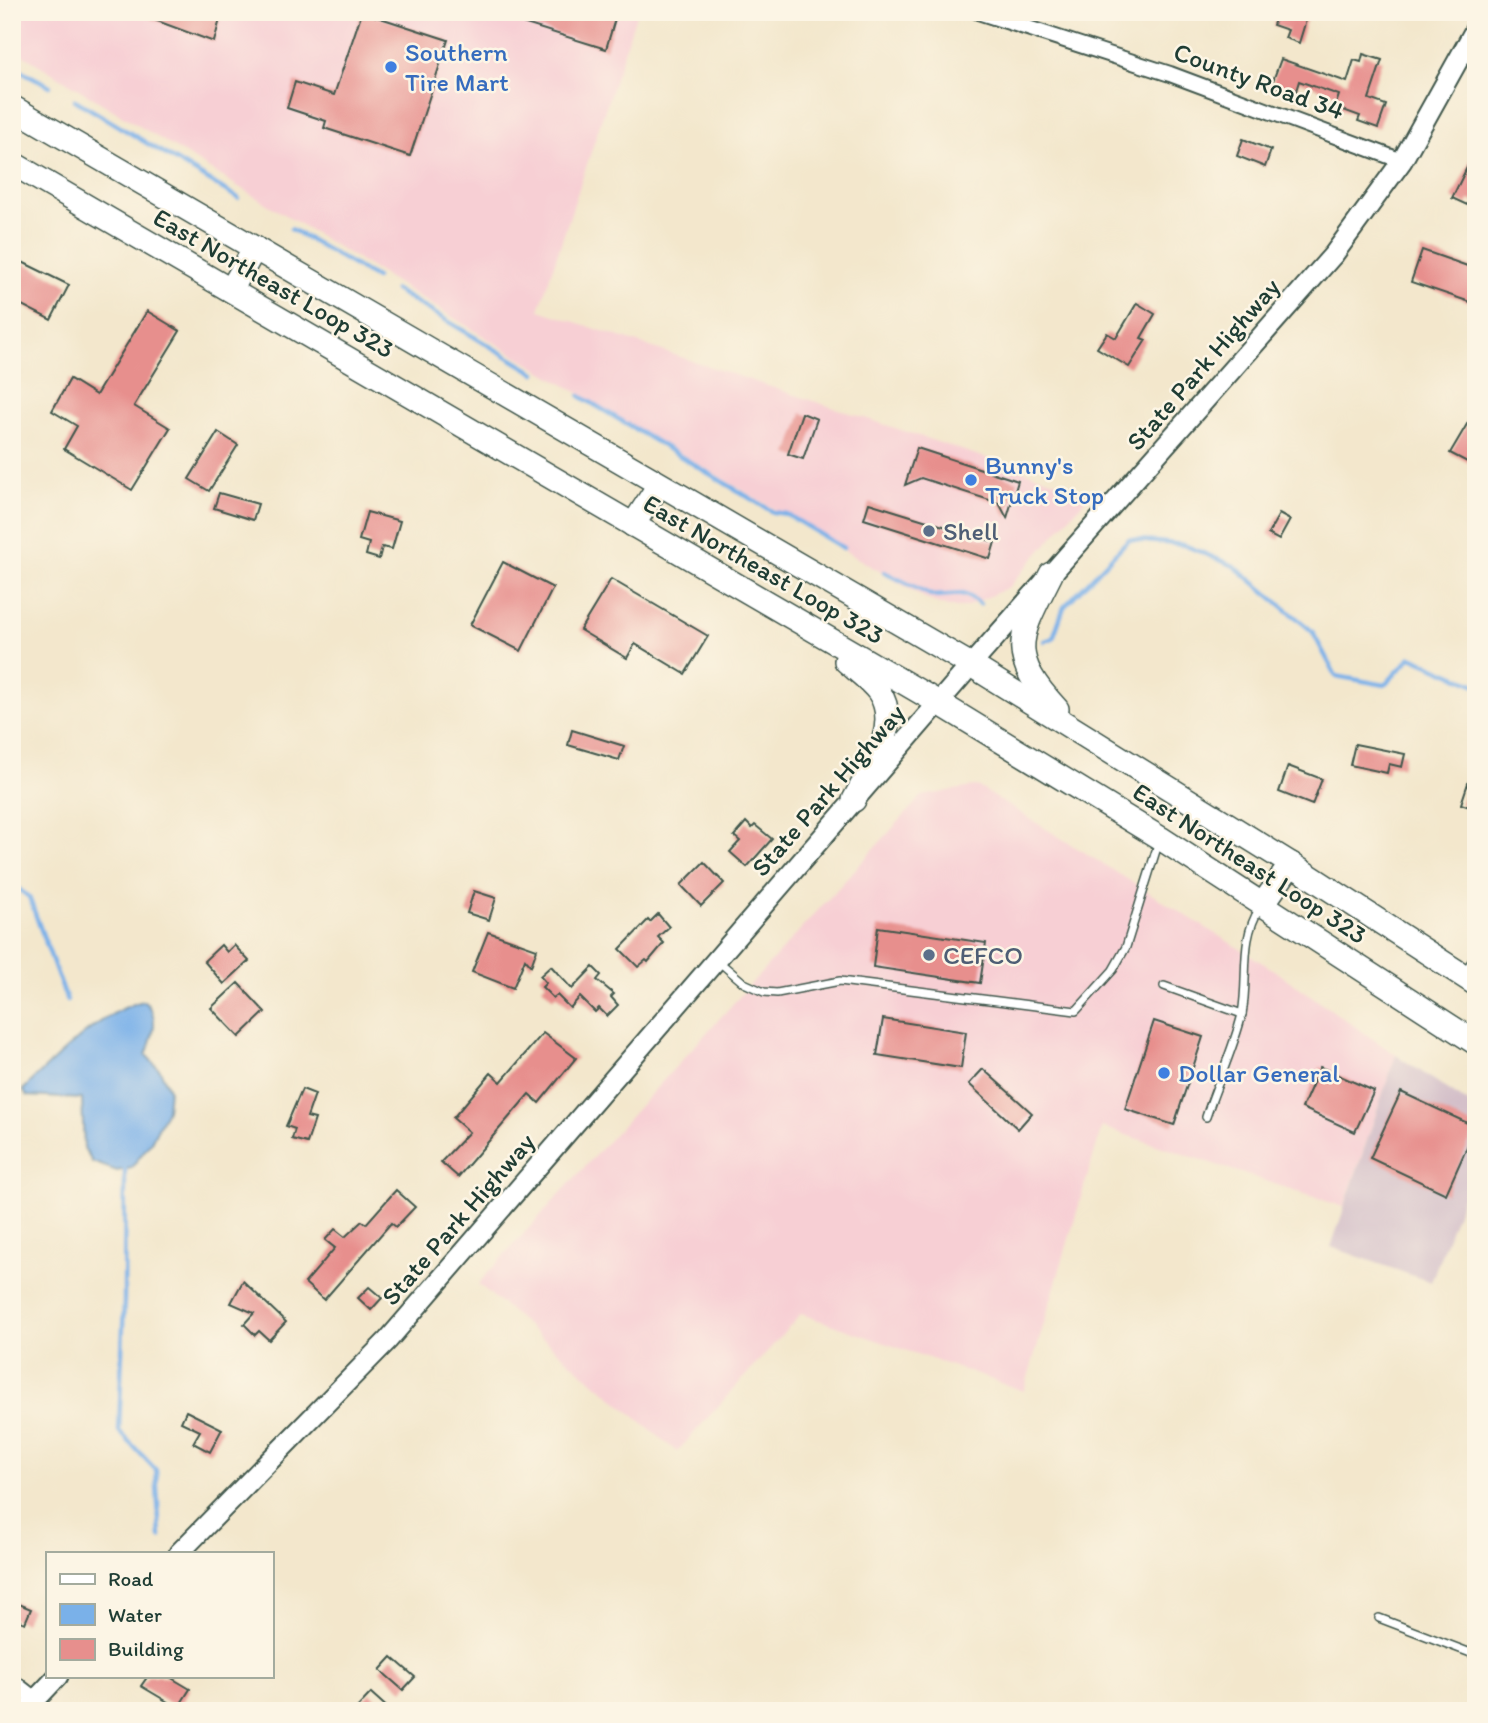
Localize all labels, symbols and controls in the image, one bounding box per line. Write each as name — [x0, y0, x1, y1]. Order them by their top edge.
street label: County Road 34 — [1169, 35, 1349, 127]
place label: Southern Tire Mart — [405, 36, 509, 98]
marker: Southern Tire Mart — [383, 59, 399, 75]
street label: East Northeast Loop 323 — [148, 201, 400, 365]
street label: State Park Highway — [1119, 271, 1287, 457]
place label: Bunny's Truck Stop — [985, 449, 1104, 511]
marker: Bunny's Truck Stop — [963, 472, 979, 488]
street label: East Northeast Loop 323 — [638, 487, 890, 651]
place label: Shell — [943, 515, 999, 547]
marker: Shell — [921, 523, 937, 539]
street label: State Park Highway — [744, 697, 912, 883]
street label: East Northeast Loop 323 — [1127, 775, 1373, 951]
place label: CEFCO — [943, 939, 1023, 971]
marker: CEFCO — [921, 947, 937, 963]
place label: Dollar General — [1178, 1057, 1340, 1089]
marker: Dollar General — [1156, 1065, 1172, 1081]
street label: State Park Highway — [374, 1126, 542, 1312]
legend — [46, 1552, 273, 1678]
text: Road — [108, 1566, 154, 1591]
text: Water — [108, 1602, 162, 1627]
text: Building — [108, 1636, 184, 1661]

